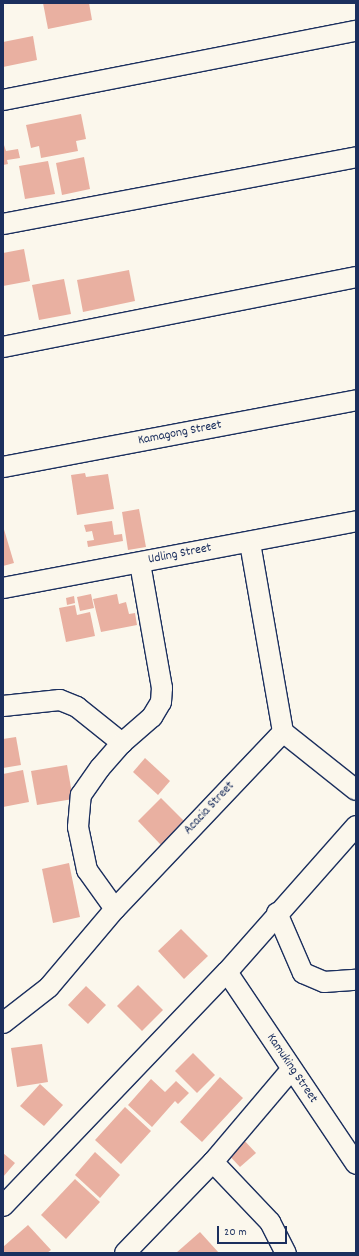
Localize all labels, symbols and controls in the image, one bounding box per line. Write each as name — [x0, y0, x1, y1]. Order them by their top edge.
street label: Kamagong Street — [137, 418, 223, 450]
street label: Udling Street — [147, 541, 213, 569]
street label: Acacia Street — [182, 779, 238, 839]
street label: Kamuking Street — [262, 1031, 320, 1107]
scale bar — [219, 1218, 289, 1244]
text: 20 m — [224, 1224, 247, 1241]

